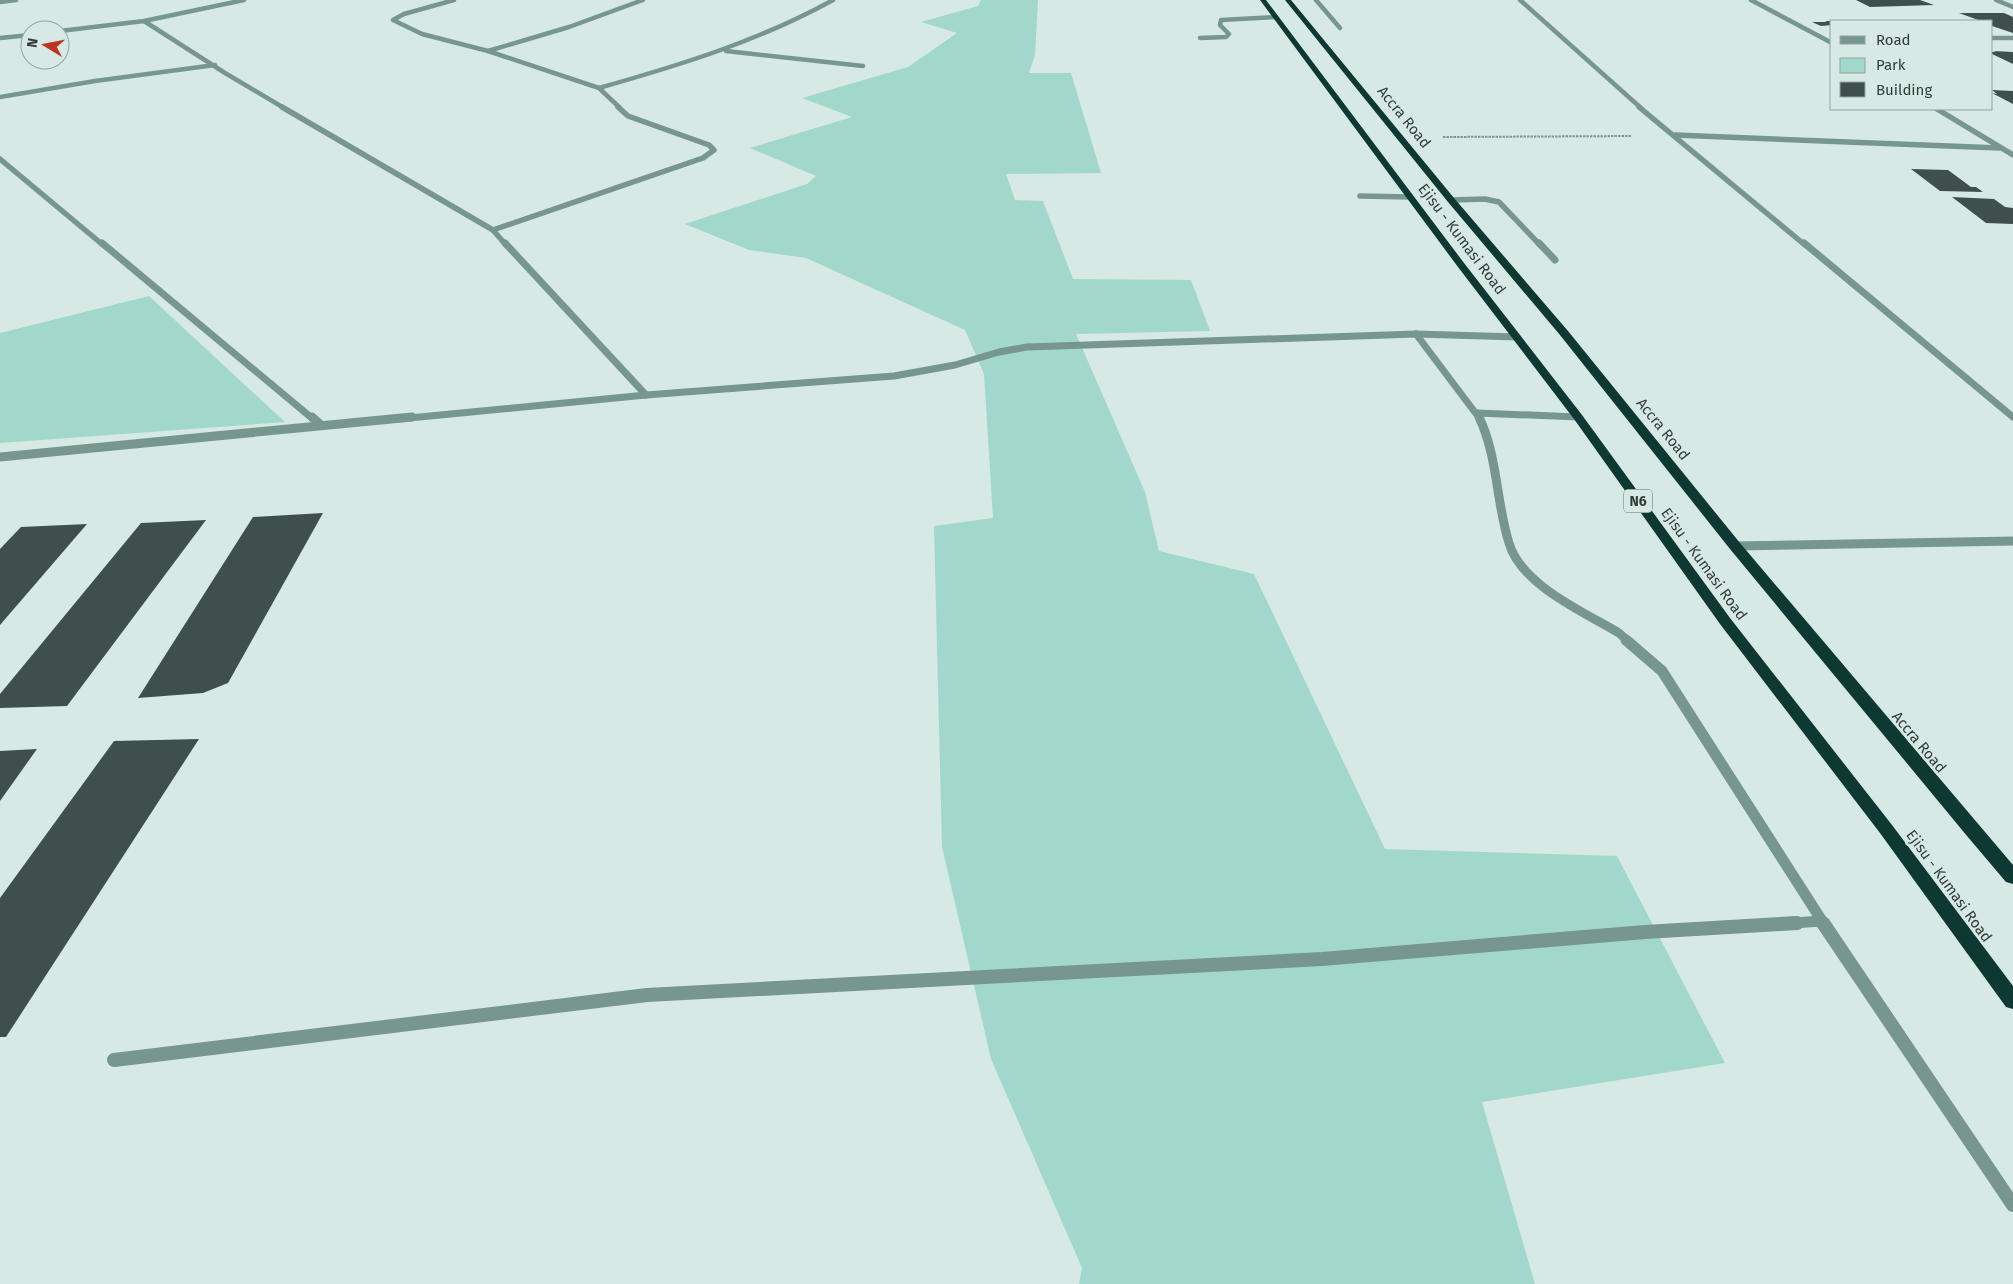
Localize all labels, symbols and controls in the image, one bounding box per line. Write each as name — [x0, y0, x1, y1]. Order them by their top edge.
north arrow — [20, 20, 70, 70]
legend — [1830, 20, 1993, 110]
text: Road — [1876, 31, 1911, 49]
text: N — [24, 37, 42, 49]
text: Park — [1876, 56, 1906, 74]
text: Building — [1876, 81, 1932, 99]
street label: Accra Road — [1374, 82, 1434, 152]
street label: Ejisu - Kumasi Road — [1414, 180, 1510, 298]
street label: Accra Road — [1633, 394, 1693, 464]
road number: N6 — [1624, 490, 1652, 512]
street label: Ejisu - Kumasi Road — [1657, 504, 1751, 624]
street label: Accra Road — [1888, 708, 1950, 776]
street label: Ejisu - Kumasi Road — [1902, 826, 1996, 946]

